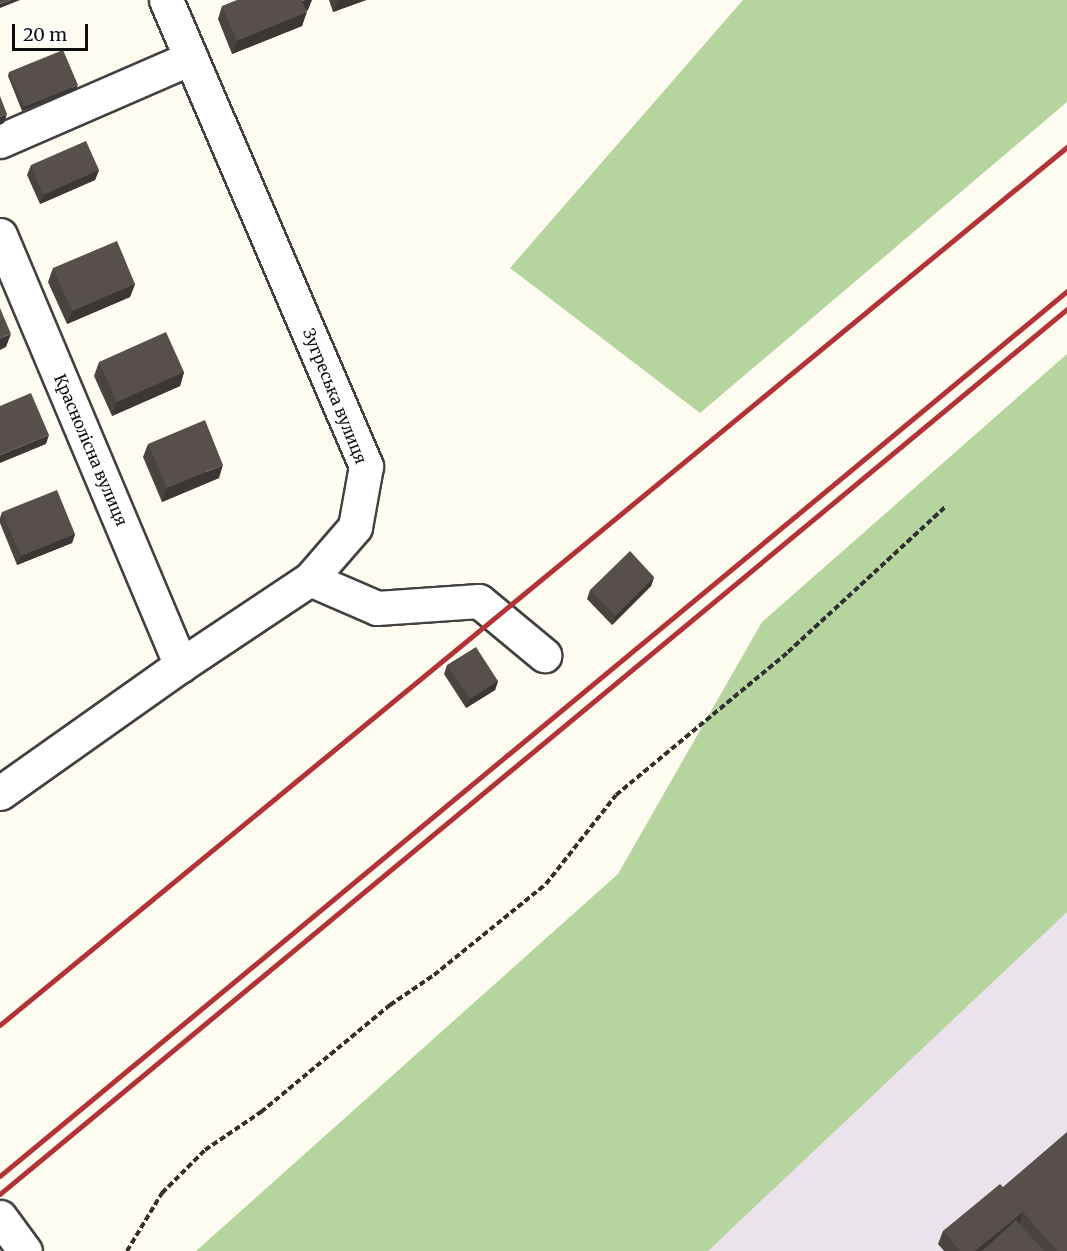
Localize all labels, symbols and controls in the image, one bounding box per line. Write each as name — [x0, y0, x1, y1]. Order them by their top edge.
scale bar — [15, 12, 92, 50]
text: 20 m — [23, 23, 67, 46]
street label: Зугреська вулиця — [299, 326, 371, 466]
street label: Краснолісна вулиця — [50, 371, 132, 529]

